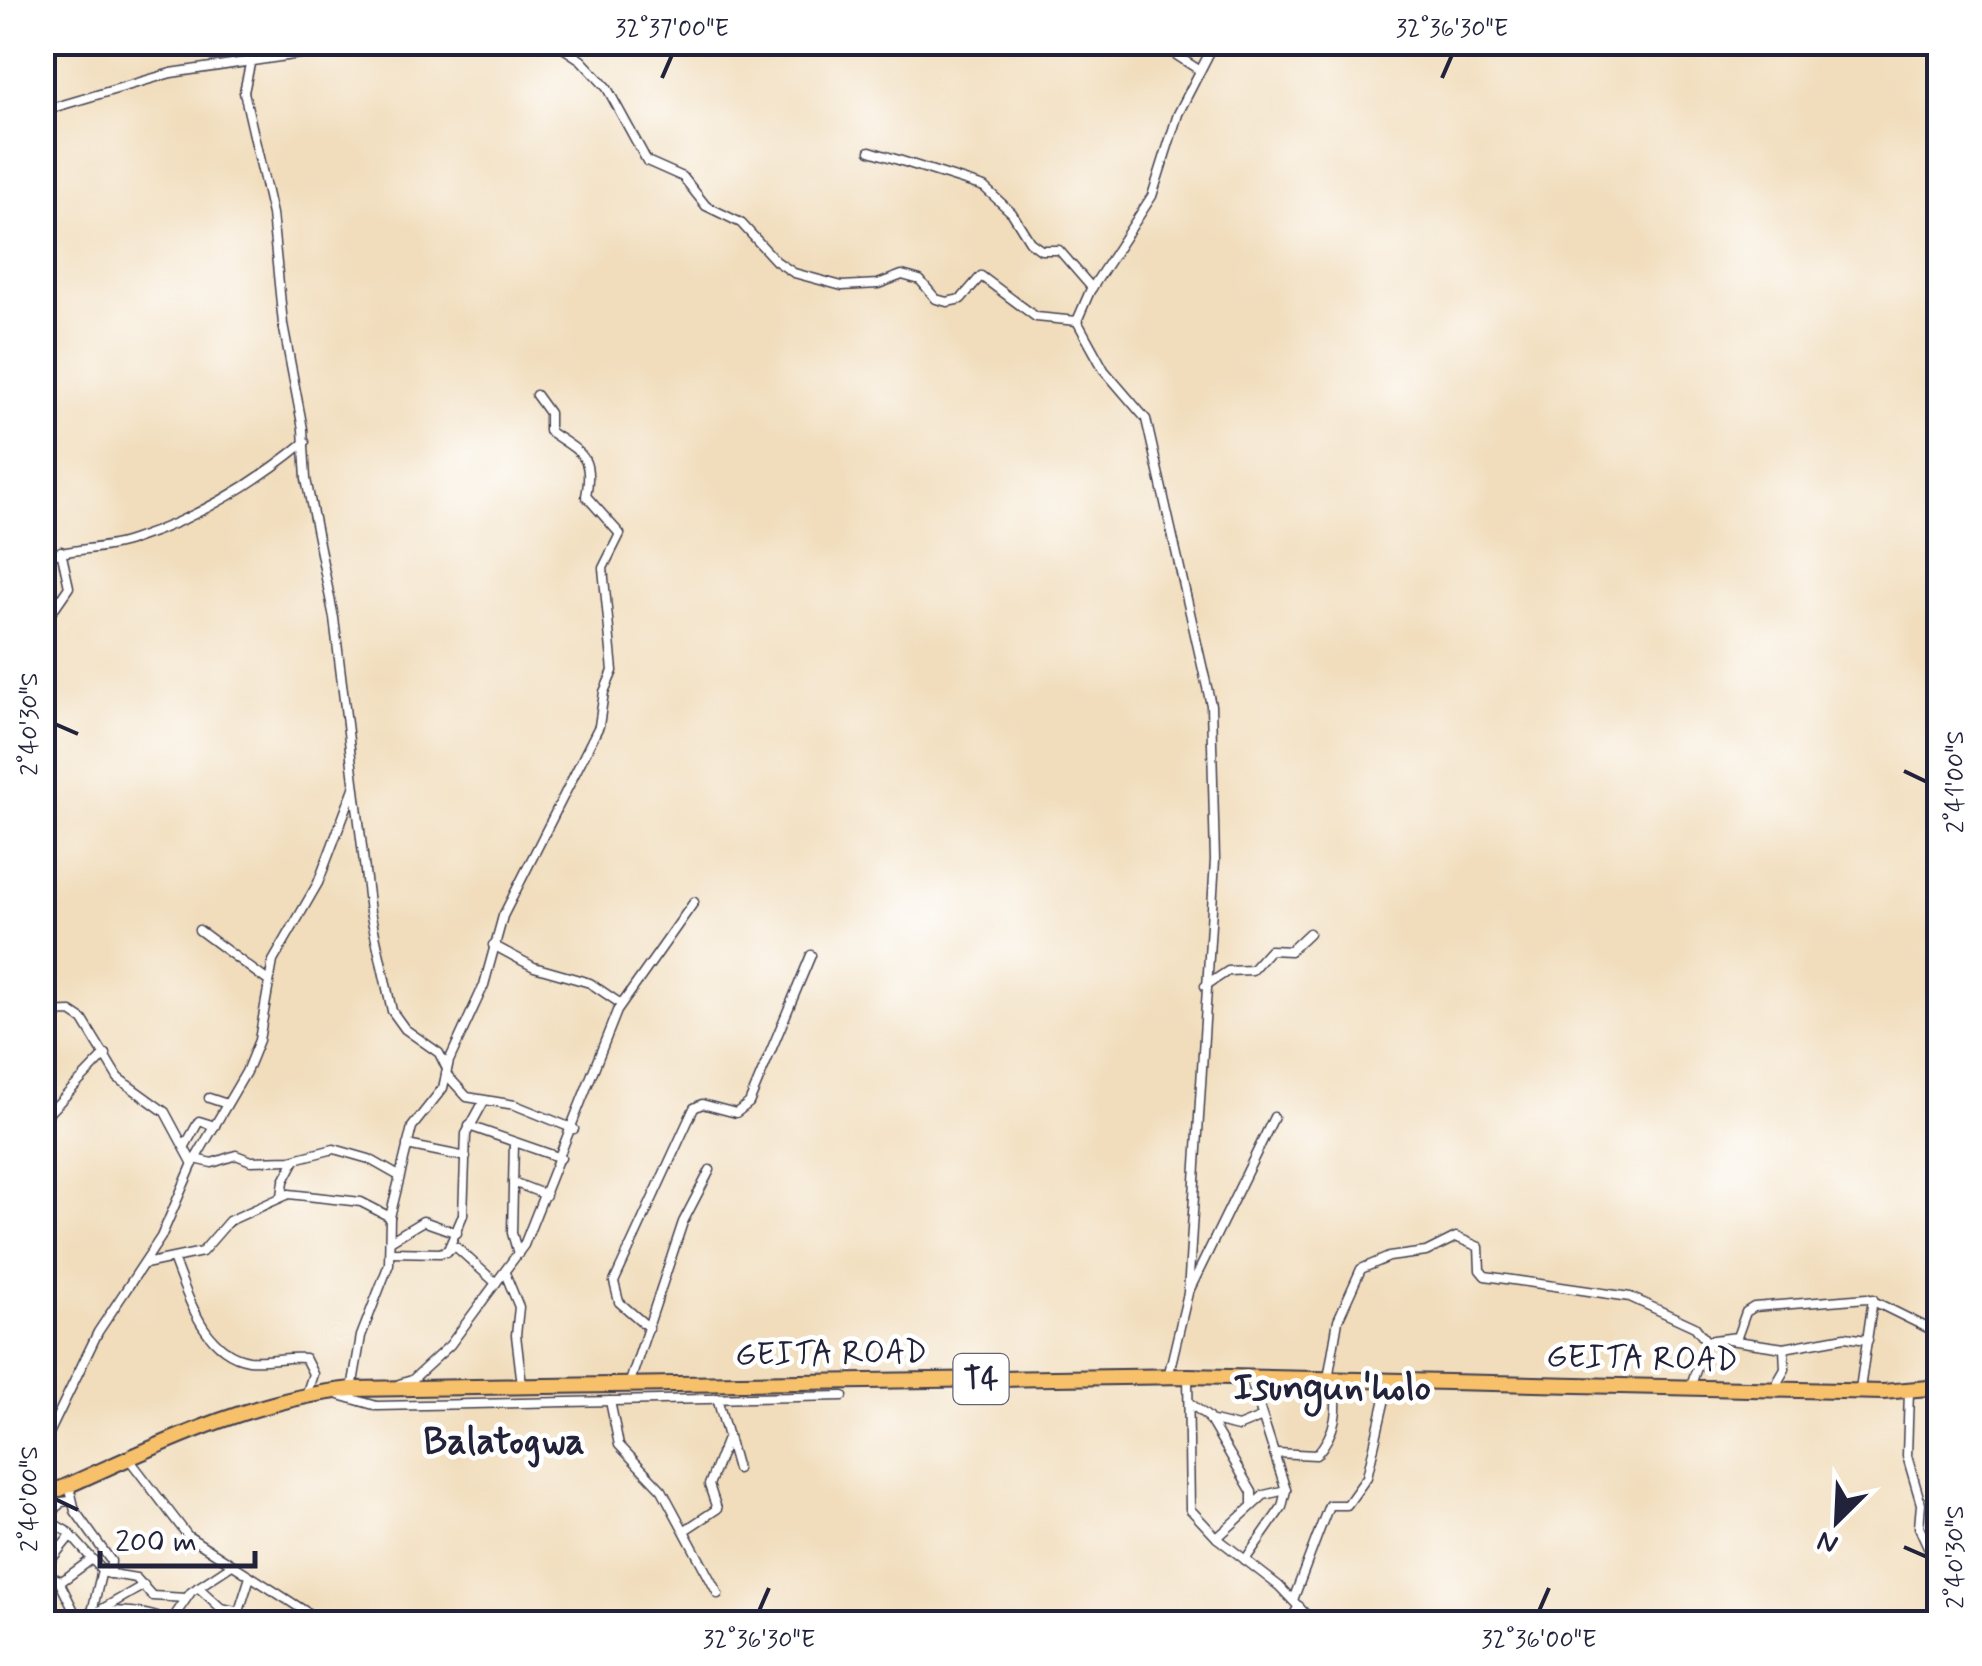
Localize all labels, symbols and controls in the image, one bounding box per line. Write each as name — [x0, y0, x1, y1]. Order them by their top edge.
text: 32°37'00"E — [615, 13, 729, 46]
text: 32°36'30"E — [1396, 13, 1508, 46]
text: 2°40'30"S — [14, 672, 47, 776]
text: 2°41'00"S — [1940, 731, 1973, 833]
street label: GEITA ROAD — [735, 1331, 927, 1377]
street label: GEITA ROAD — [1546, 1336, 1738, 1382]
road number: T4 — [954, 1354, 1008, 1404]
district label: Isungun'holo — [1233, 1364, 1431, 1417]
district label: Balatogwa — [423, 1418, 585, 1468]
text: 2°40'00"S — [14, 1446, 47, 1552]
north arrow — [1787, 1471, 1887, 1571]
text: 2°40'30"S — [1940, 1505, 1973, 1609]
scale bar — [100, 1506, 255, 1568]
text: N — [1812, 1521, 1844, 1562]
text: 200 m — [115, 1523, 197, 1562]
text: 32°36'30"E — [703, 1624, 815, 1657]
text: 32°36'00"E — [1481, 1624, 1597, 1657]

